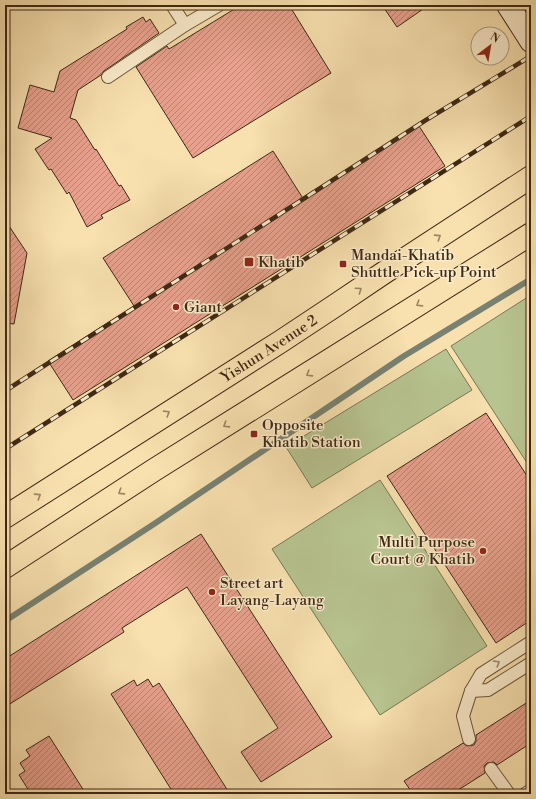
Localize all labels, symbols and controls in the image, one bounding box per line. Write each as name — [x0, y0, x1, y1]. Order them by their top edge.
north arrow — [470, 26, 510, 66]
text: N — [487, 30, 502, 47]
one-way arrow — [434, 234, 441, 242]
place label: Mandai-Khatib Shuttle Pick-up Point — [351, 246, 497, 282]
place label: Khatib — [258, 253, 304, 272]
marker: Khatib — [243, 256, 255, 268]
marker: Mandai-Khatib Shuttle Pick-up Point — [338, 259, 348, 269]
one-way arrow — [355, 287, 362, 295]
place label: Giant — [184, 298, 223, 317]
one-way arrow — [416, 299, 423, 307]
marker: Giant — [171, 302, 181, 312]
street label: Yishun Avenue 2 — [216, 310, 321, 387]
one-way arrow — [306, 369, 313, 376]
one-way arrow — [163, 410, 170, 417]
place label: Opposite Khatib Station — [262, 416, 361, 452]
one-way arrow — [223, 420, 230, 428]
marker: Opposite Khatib Station — [249, 429, 259, 439]
one-way arrow — [118, 487, 125, 494]
one-way arrow — [34, 493, 41, 501]
place label: Multi Purpose Court @ Khatib — [371, 533, 475, 569]
marker: Multi Purpose Court @ Khatib — [478, 546, 488, 556]
place label: Street art Layang-Layang — [220, 574, 324, 610]
marker: Street art Layang-Layang — [207, 587, 217, 597]
one-way arrow — [493, 661, 500, 668]

